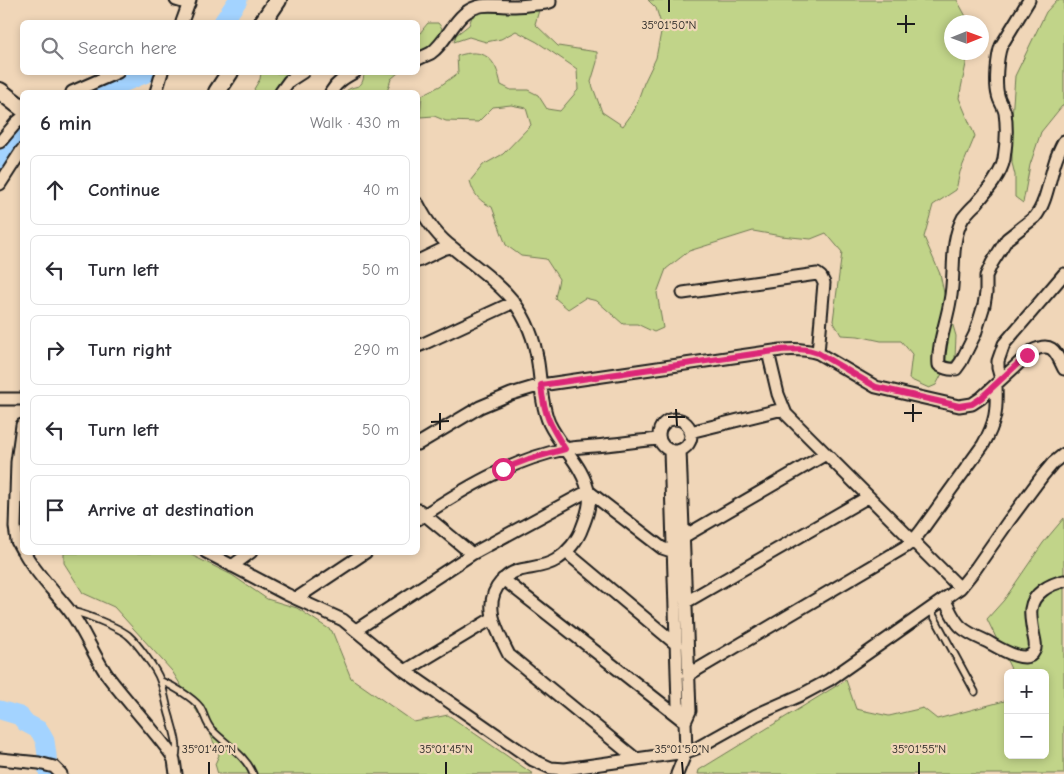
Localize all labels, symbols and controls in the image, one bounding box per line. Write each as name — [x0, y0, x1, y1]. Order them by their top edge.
north arrow — [944, 15, 989, 60]
text: 35°01'50"N — [642, 18, 696, 32]
search box — [20, 20, 420, 75]
icon: search — [38, 34, 66, 62]
text: Search here — [78, 37, 177, 59]
text: 6 min — [40, 111, 92, 135]
text: Walk · 430 m — [310, 114, 400, 132]
icon: ahead — [41, 176, 69, 204]
text: Continue — [88, 179, 160, 201]
text: 40 m — [363, 181, 399, 199]
icon: left — [41, 256, 69, 284]
text: Turn left — [88, 259, 159, 281]
text: 50 m — [362, 261, 399, 279]
icon: right — [41, 336, 69, 364]
text: Turn right — [88, 339, 172, 361]
text: 290 m — [354, 341, 399, 359]
route end — [1016, 344, 1039, 367]
icon: left — [41, 416, 69, 444]
text: Turn left — [88, 419, 159, 441]
text: 50 m — [362, 421, 399, 439]
route start — [492, 458, 515, 481]
icon: arrive — [41, 496, 69, 524]
text: Arrive at destination — [88, 499, 254, 521]
map controls — [1004, 669, 1049, 759]
button: + — [1004, 669, 1049, 714]
button: − — [1004, 714, 1049, 759]
text: 35°01'40"N — [182, 742, 236, 756]
text: 35°01'45"N — [419, 742, 473, 756]
text: 35°01'50"N — [655, 742, 709, 756]
text: 35°01'55"N — [892, 742, 946, 756]

